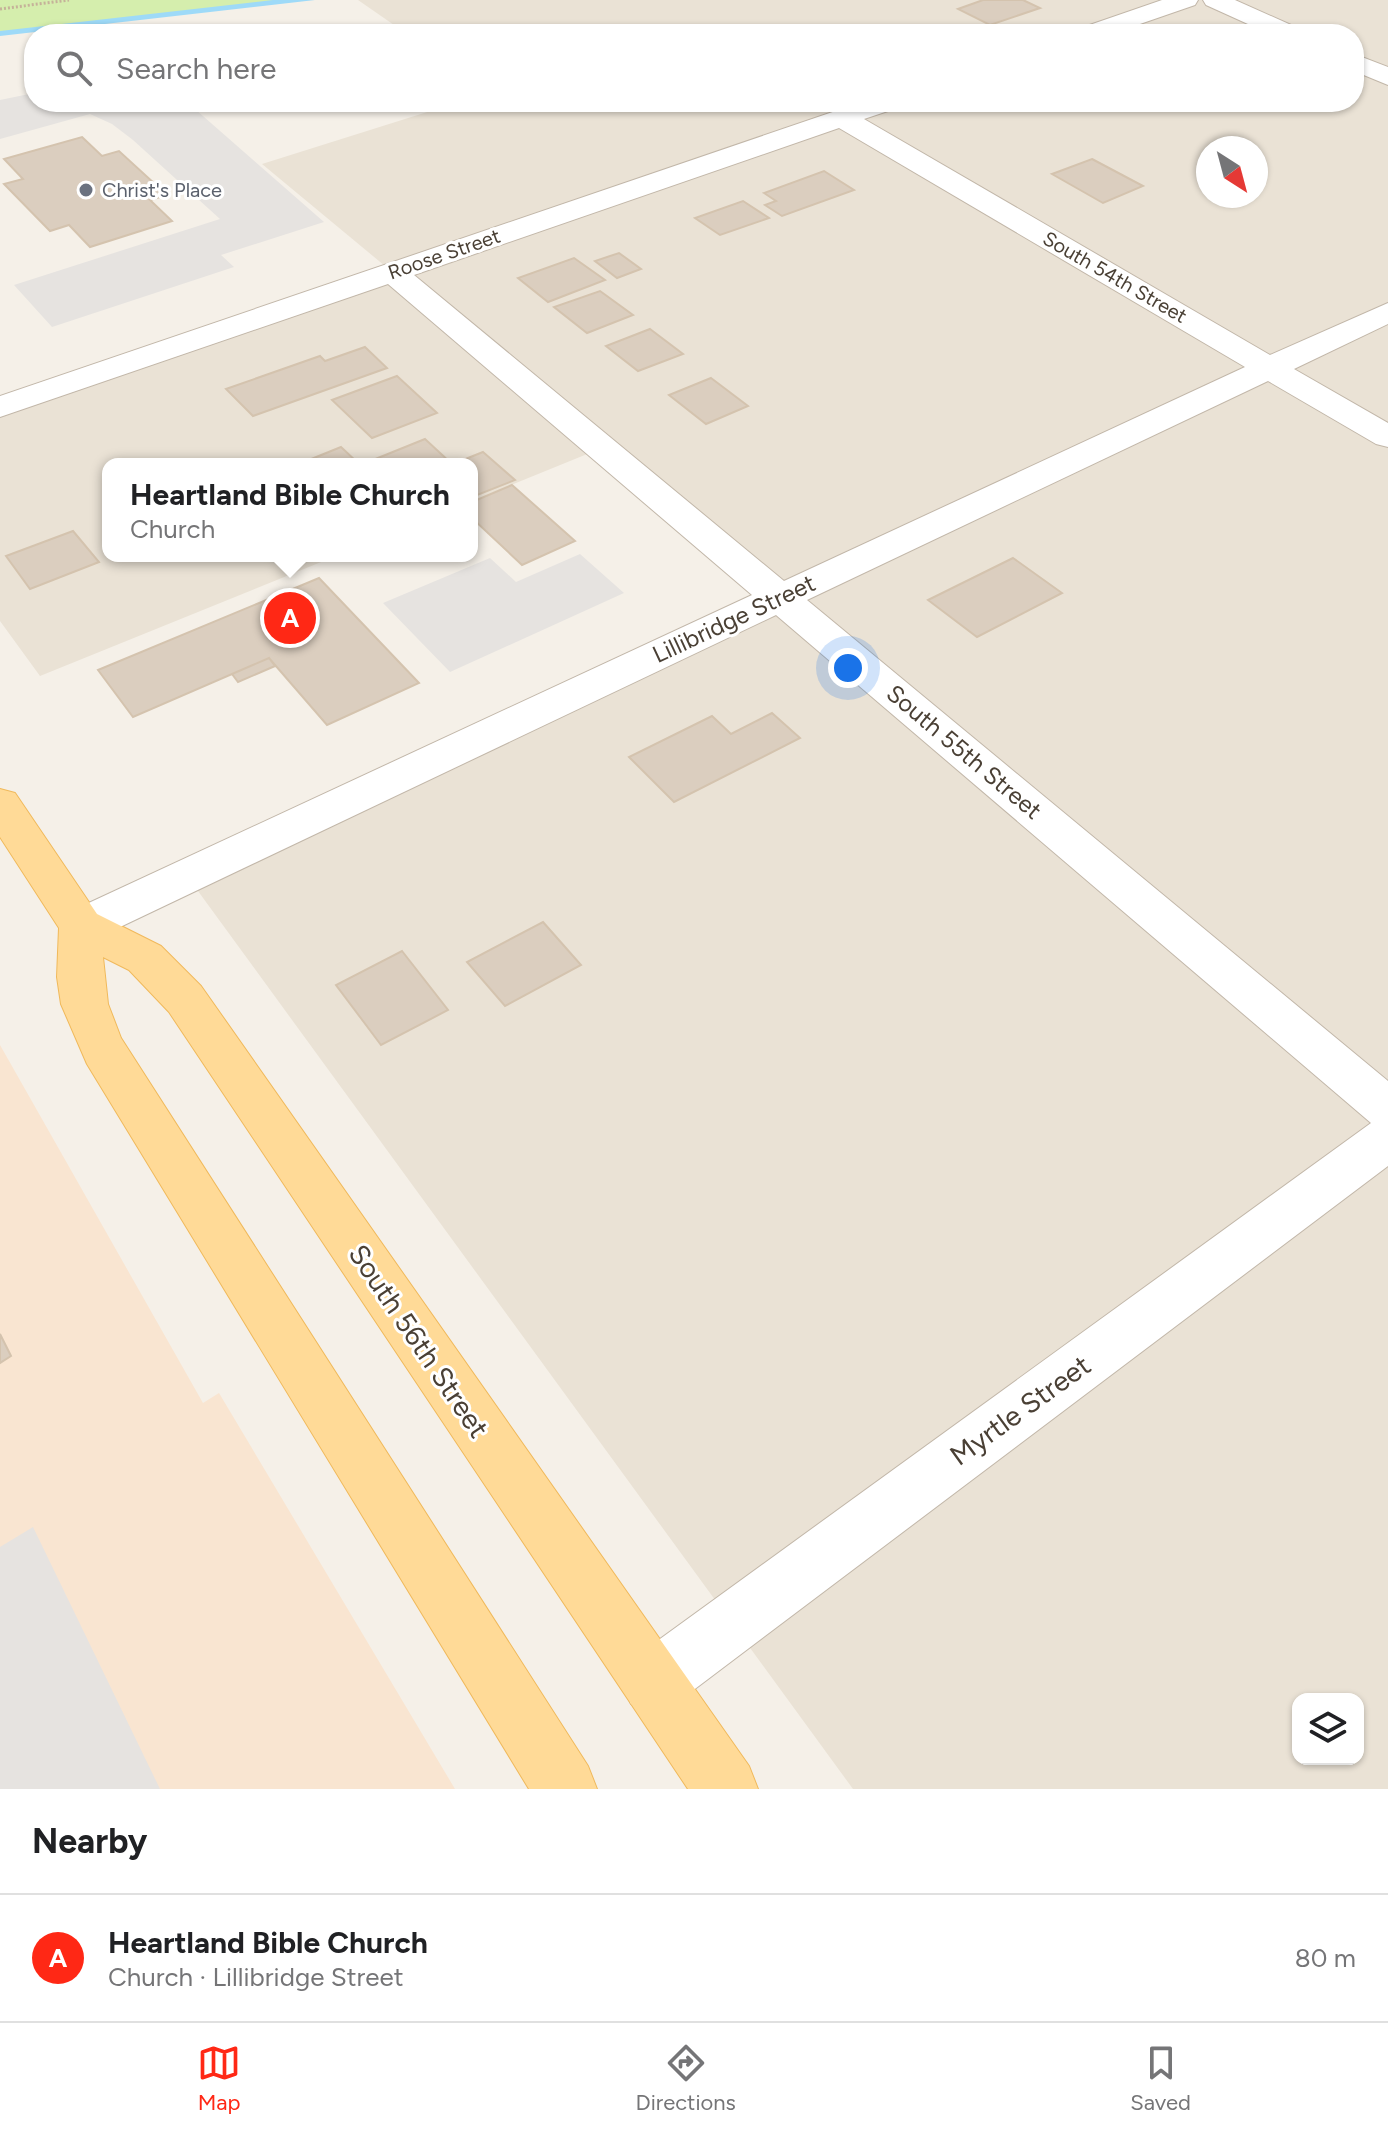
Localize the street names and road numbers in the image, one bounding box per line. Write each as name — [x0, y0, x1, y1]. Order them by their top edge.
street label: Roose Street — [385, 224, 503, 284]
street label: South 54th Street — [1039, 226, 1191, 328]
street label: Lillibridge Street — [648, 568, 820, 669]
street label: South 55th Street — [881, 678, 1048, 825]
street label: South 56th Street — [342, 1238, 496, 1444]
street label: Myrtle Street — [943, 1348, 1097, 1472]

